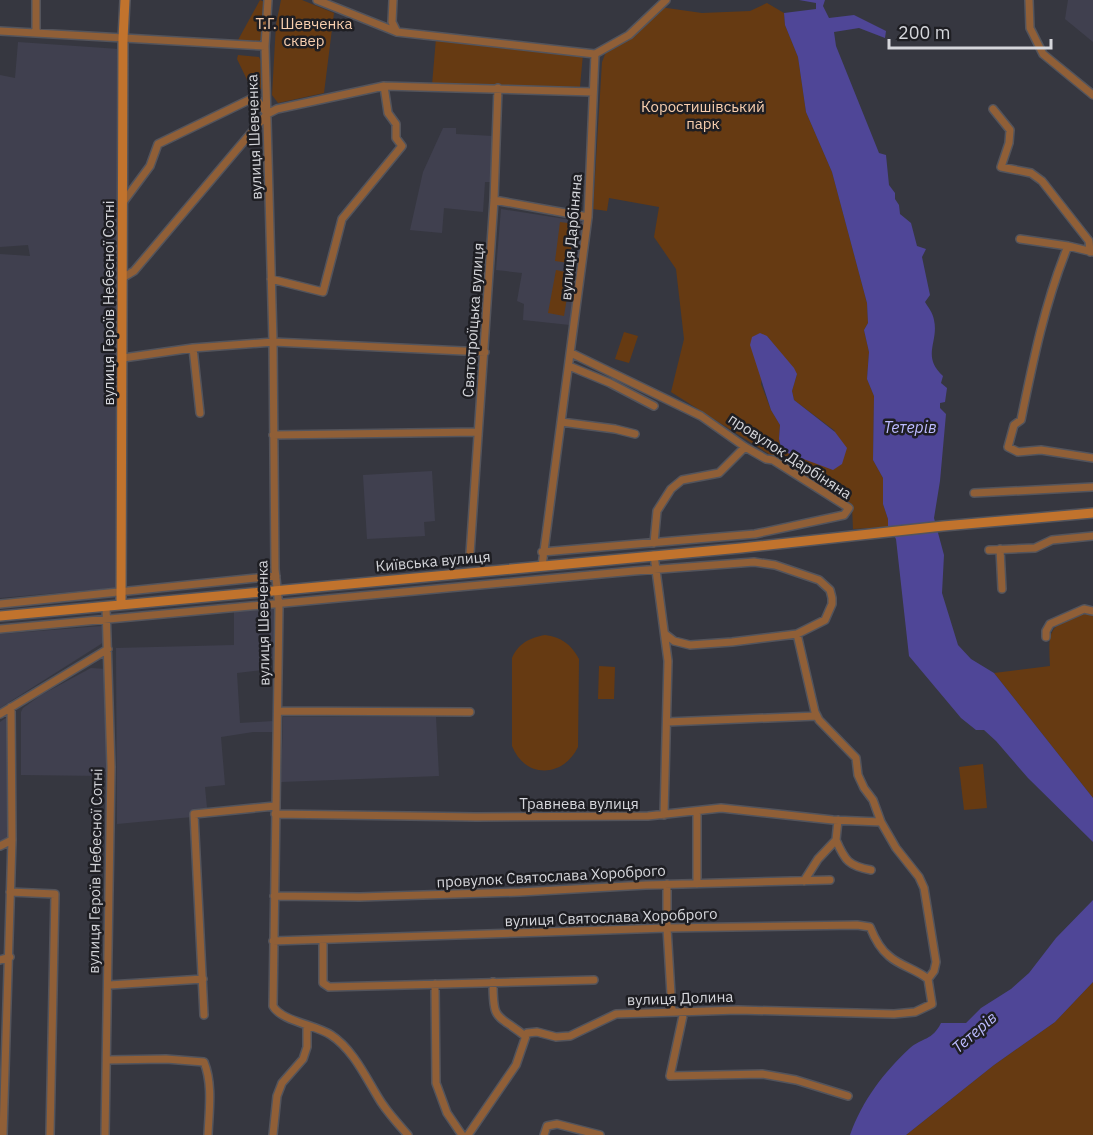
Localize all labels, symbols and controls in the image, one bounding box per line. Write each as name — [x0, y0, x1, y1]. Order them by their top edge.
scale bar — [889, 12, 1051, 50]
park label: Т.Г. Шевченка сквер — [256, 14, 352, 50]
text: 200 m — [898, 21, 950, 44]
street label: вулиця Шевченка — [242, 74, 266, 200]
park label: Коростишівський парк — [641, 97, 765, 133]
street label: вулиця Дарбіняна — [556, 173, 586, 301]
street label: вулиця Героїв Небесної Сотні — [99, 200, 118, 406]
street label: Святотроїцька вулиця — [458, 242, 488, 398]
street label: провулок Дарбіняна — [725, 409, 855, 503]
water label: Тетерів — [883, 417, 937, 437]
street label: Київська вулиця — [375, 547, 491, 575]
street label: вулиця Шевченка — [252, 560, 274, 686]
street label: вулиця Героїв Небесної Сотні — [84, 768, 106, 974]
street label: Травнева вулиця — [519, 794, 639, 813]
street label: провулок Святослава Хороброго — [436, 861, 666, 891]
street label: вулиця Святослава Хороброго — [504, 904, 718, 930]
street label: вулиця Долина — [626, 987, 734, 1009]
water label: Тетерів — [947, 1007, 1001, 1057]

